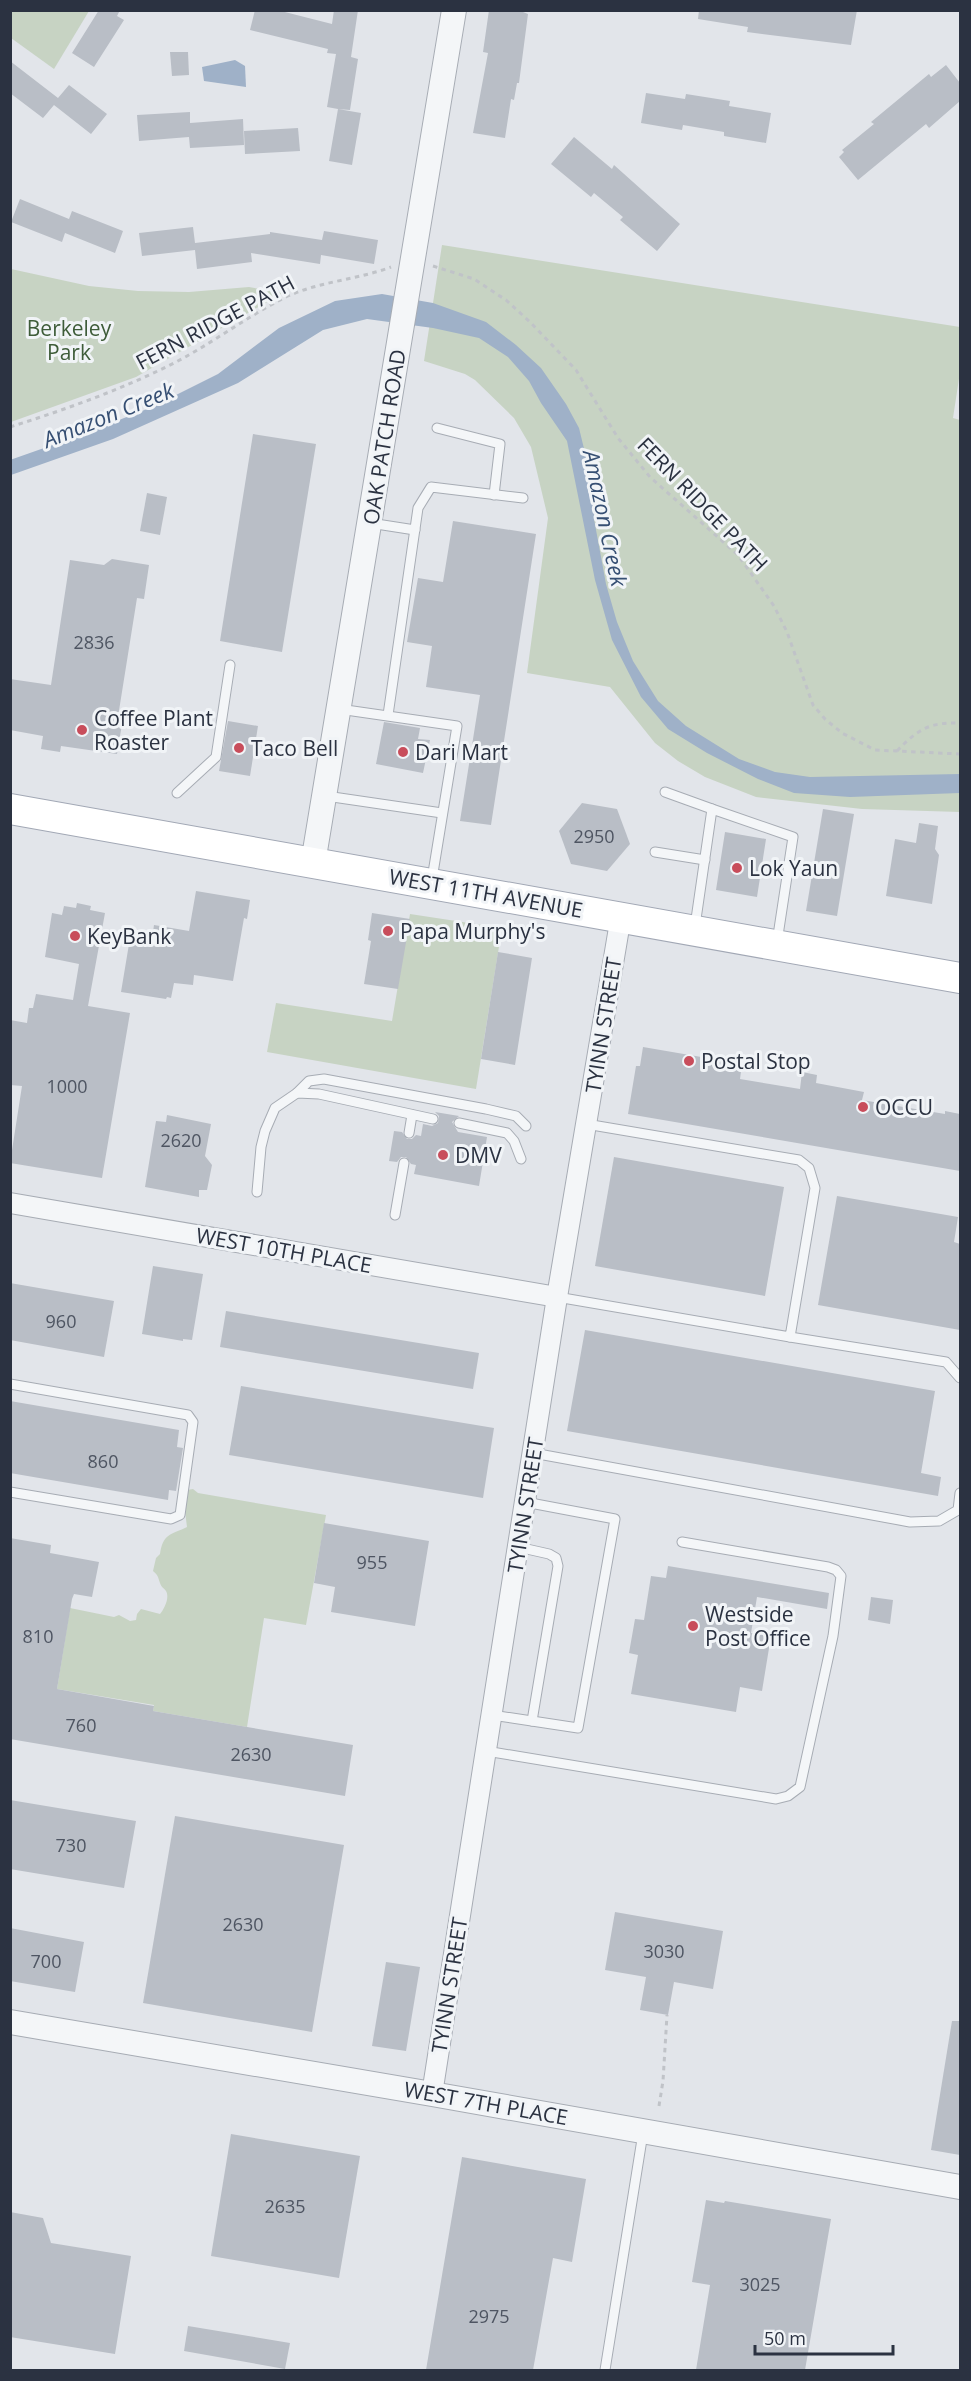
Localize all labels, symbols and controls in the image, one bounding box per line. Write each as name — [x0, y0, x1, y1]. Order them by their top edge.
street label: FERN RIDGE PATH — [131, 268, 299, 376]
park label: Berkeley Park — [27, 314, 112, 366]
street label: OAK PATCH ROAD — [356, 347, 412, 527]
water label: Amazon Creek — [36, 374, 179, 455]
street label: FERN RIDGE PATH — [632, 431, 774, 577]
water label: Amazon Creek — [576, 445, 635, 590]
house number: 2836 — [73, 630, 115, 654]
place label: Coffee Plant Roaster — [94, 704, 213, 756]
marker: Coffee Plant Roaster — [75, 723, 89, 737]
place label: Taco Bell — [251, 734, 338, 762]
place label: Dari Mart — [415, 738, 508, 766]
marker: Taco Bell — [232, 741, 246, 755]
marker: Dari Mart — [396, 745, 410, 759]
house number: 2950 — [573, 824, 615, 848]
place label: Lok Yaun — [749, 854, 838, 882]
marker: Lok Yaun — [730, 861, 744, 875]
street label: WEST 11TH AVENUE — [387, 862, 585, 924]
place label: Papa Murphy's — [400, 917, 545, 945]
place label: KeyBank — [87, 922, 171, 950]
marker: Papa Murphy's — [381, 924, 395, 938]
marker: KeyBank — [68, 929, 82, 943]
street label: TYINN STREET — [578, 955, 628, 1095]
place label: Postal Stop — [701, 1047, 811, 1075]
marker: Postal Stop — [682, 1054, 696, 1068]
house number: 1000 — [46, 1074, 88, 1098]
place label: OCCU — [875, 1093, 933, 1121]
marker: OCCU — [856, 1100, 870, 1114]
house number: 2620 — [160, 1128, 202, 1152]
place label: DMV — [455, 1141, 502, 1169]
marker: DMV — [436, 1148, 450, 1162]
street label: WEST 10TH PLACE — [194, 1221, 374, 1279]
house number: 960 — [46, 1309, 76, 1333]
street label: TYINN STREET — [500, 1435, 550, 1575]
house number: 860 — [88, 1449, 118, 1473]
house number: 955 — [357, 1550, 387, 1574]
place label: Westside Post Office — [705, 1600, 811, 1652]
marker: Westside Post Office — [686, 1619, 700, 1633]
house number: 810 — [23, 1624, 53, 1648]
house number: 760 — [66, 1713, 96, 1737]
house number: 2630 — [230, 1742, 272, 1766]
house number: 730 — [56, 1833, 86, 1857]
house number: 2630 — [222, 1912, 264, 1936]
street label: TYINN STREET — [424, 1915, 474, 2055]
house number: 3030 — [643, 1939, 685, 1963]
house number: 700 — [31, 1949, 61, 1973]
street label: WEST 7TH PLACE — [402, 2075, 570, 2131]
house number: 2635 — [264, 2194, 306, 2218]
house number: 3025 — [739, 2272, 781, 2296]
house number: 2975 — [468, 2304, 510, 2328]
scale bar — [755, 2318, 893, 2356]
text: 50 m — [764, 2326, 806, 2350]

